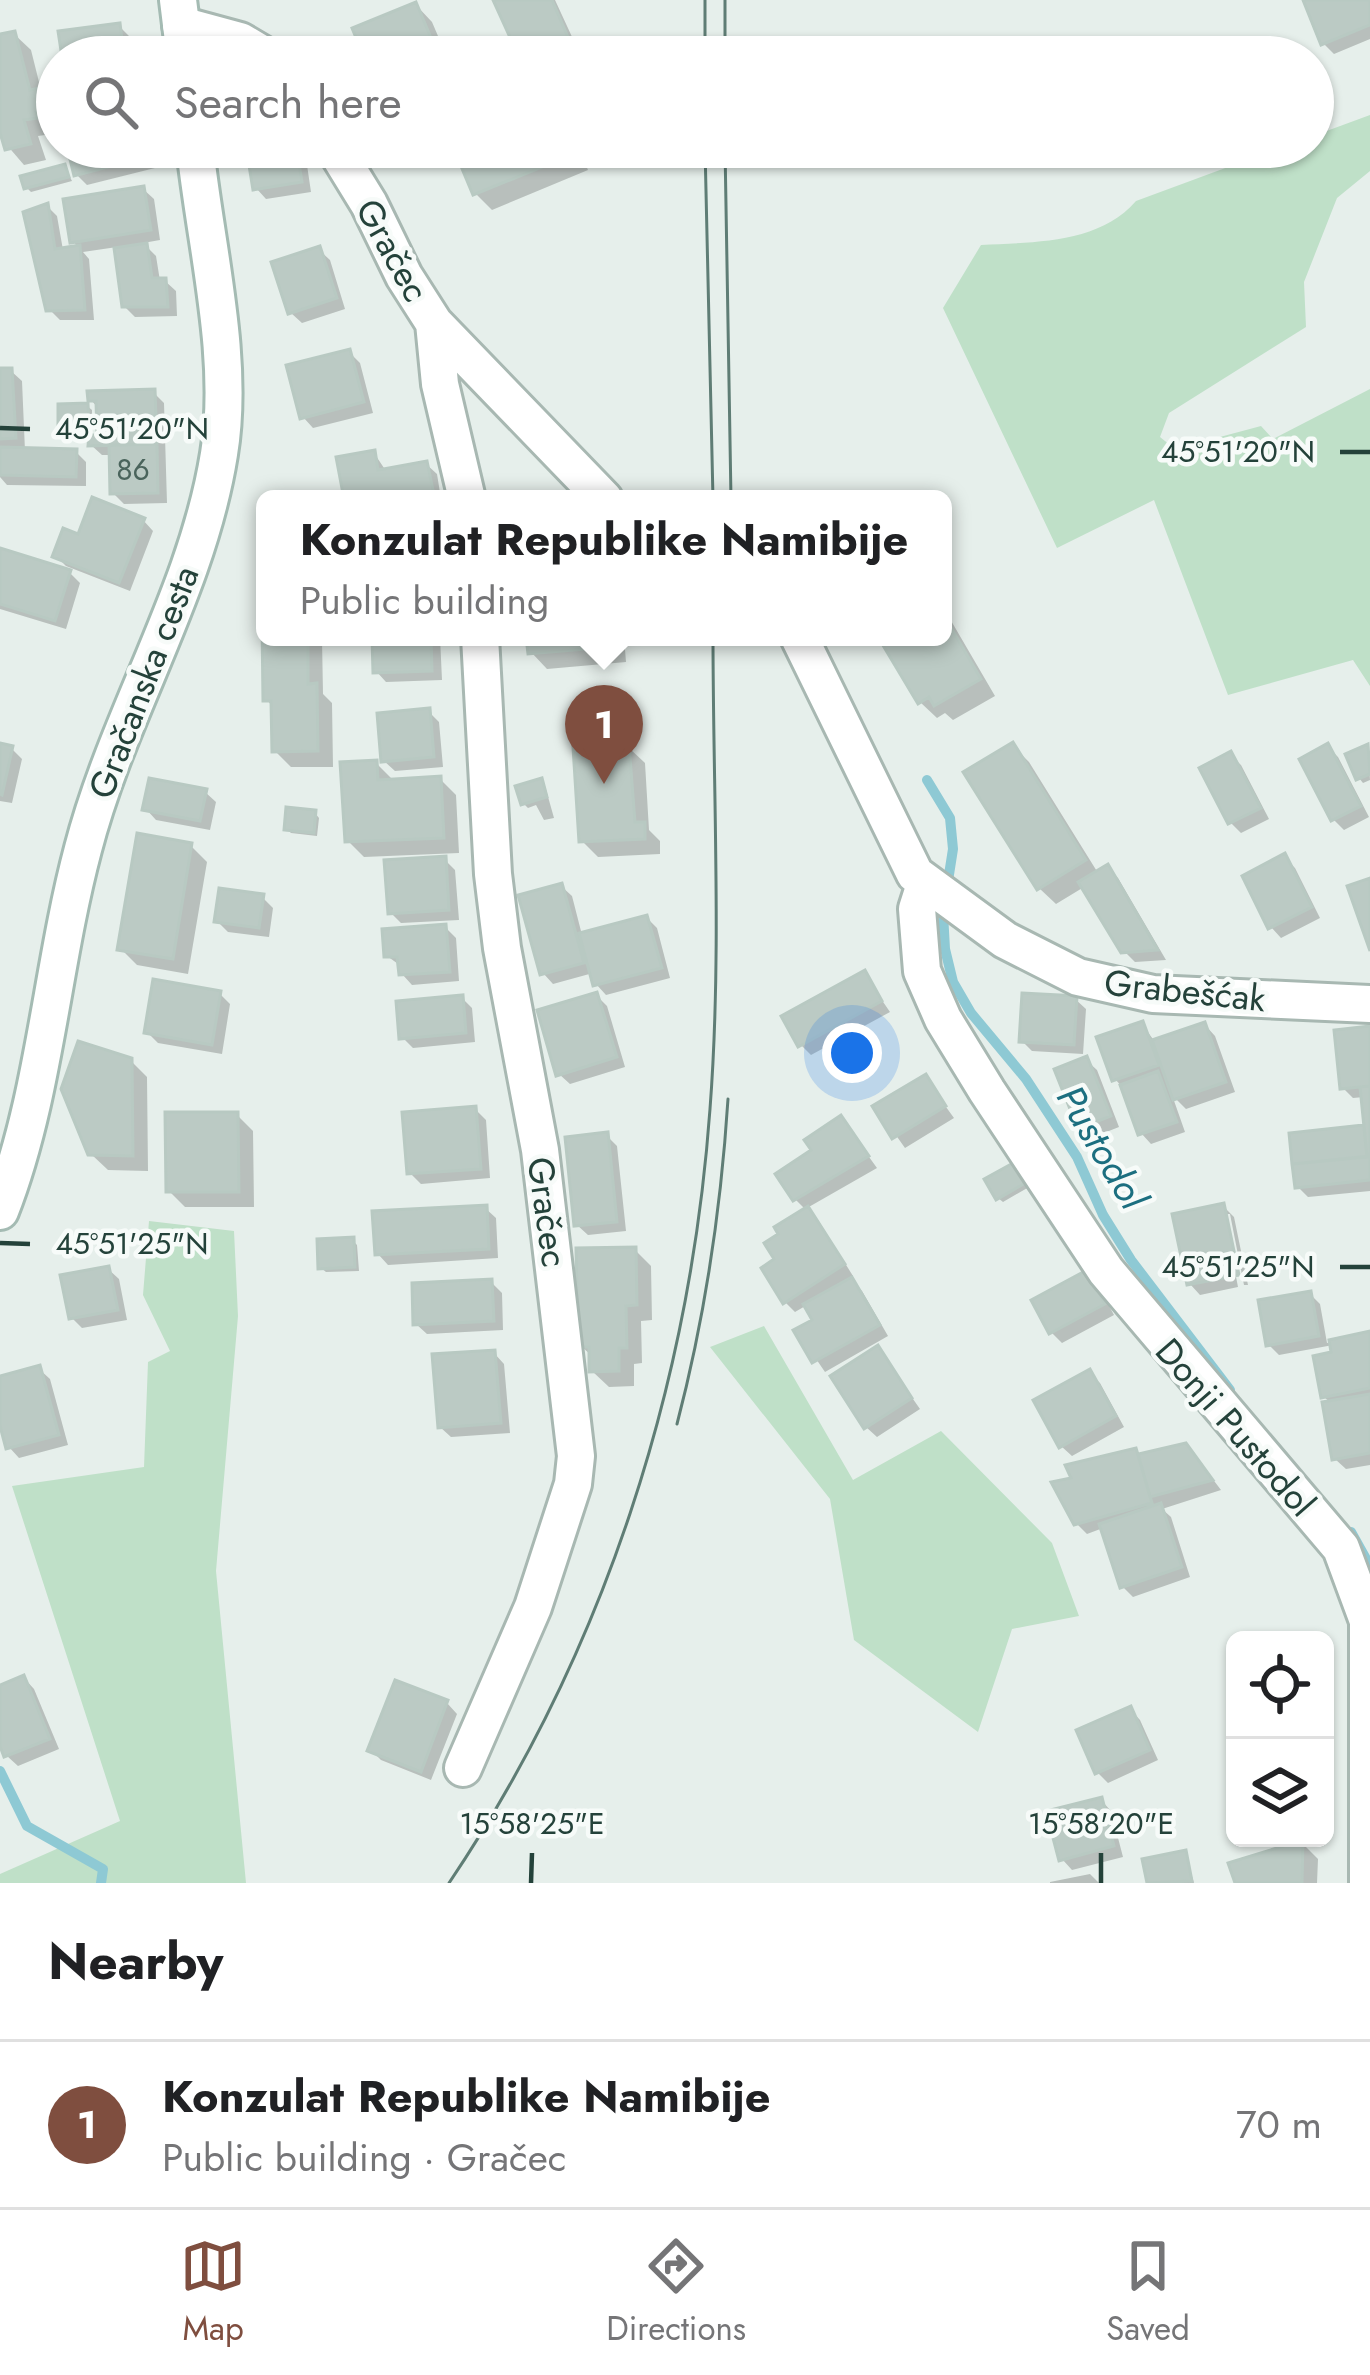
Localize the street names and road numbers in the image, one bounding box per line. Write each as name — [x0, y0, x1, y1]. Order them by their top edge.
street label: Gračec — [343, 189, 443, 311]
street label: Gračanska cesta — [75, 558, 211, 806]
street label: Grabešćak — [1102, 956, 1268, 1024]
street label: Gračec — [515, 1154, 581, 1270]
street label: Donji Pustodol — [1144, 1326, 1328, 1528]

